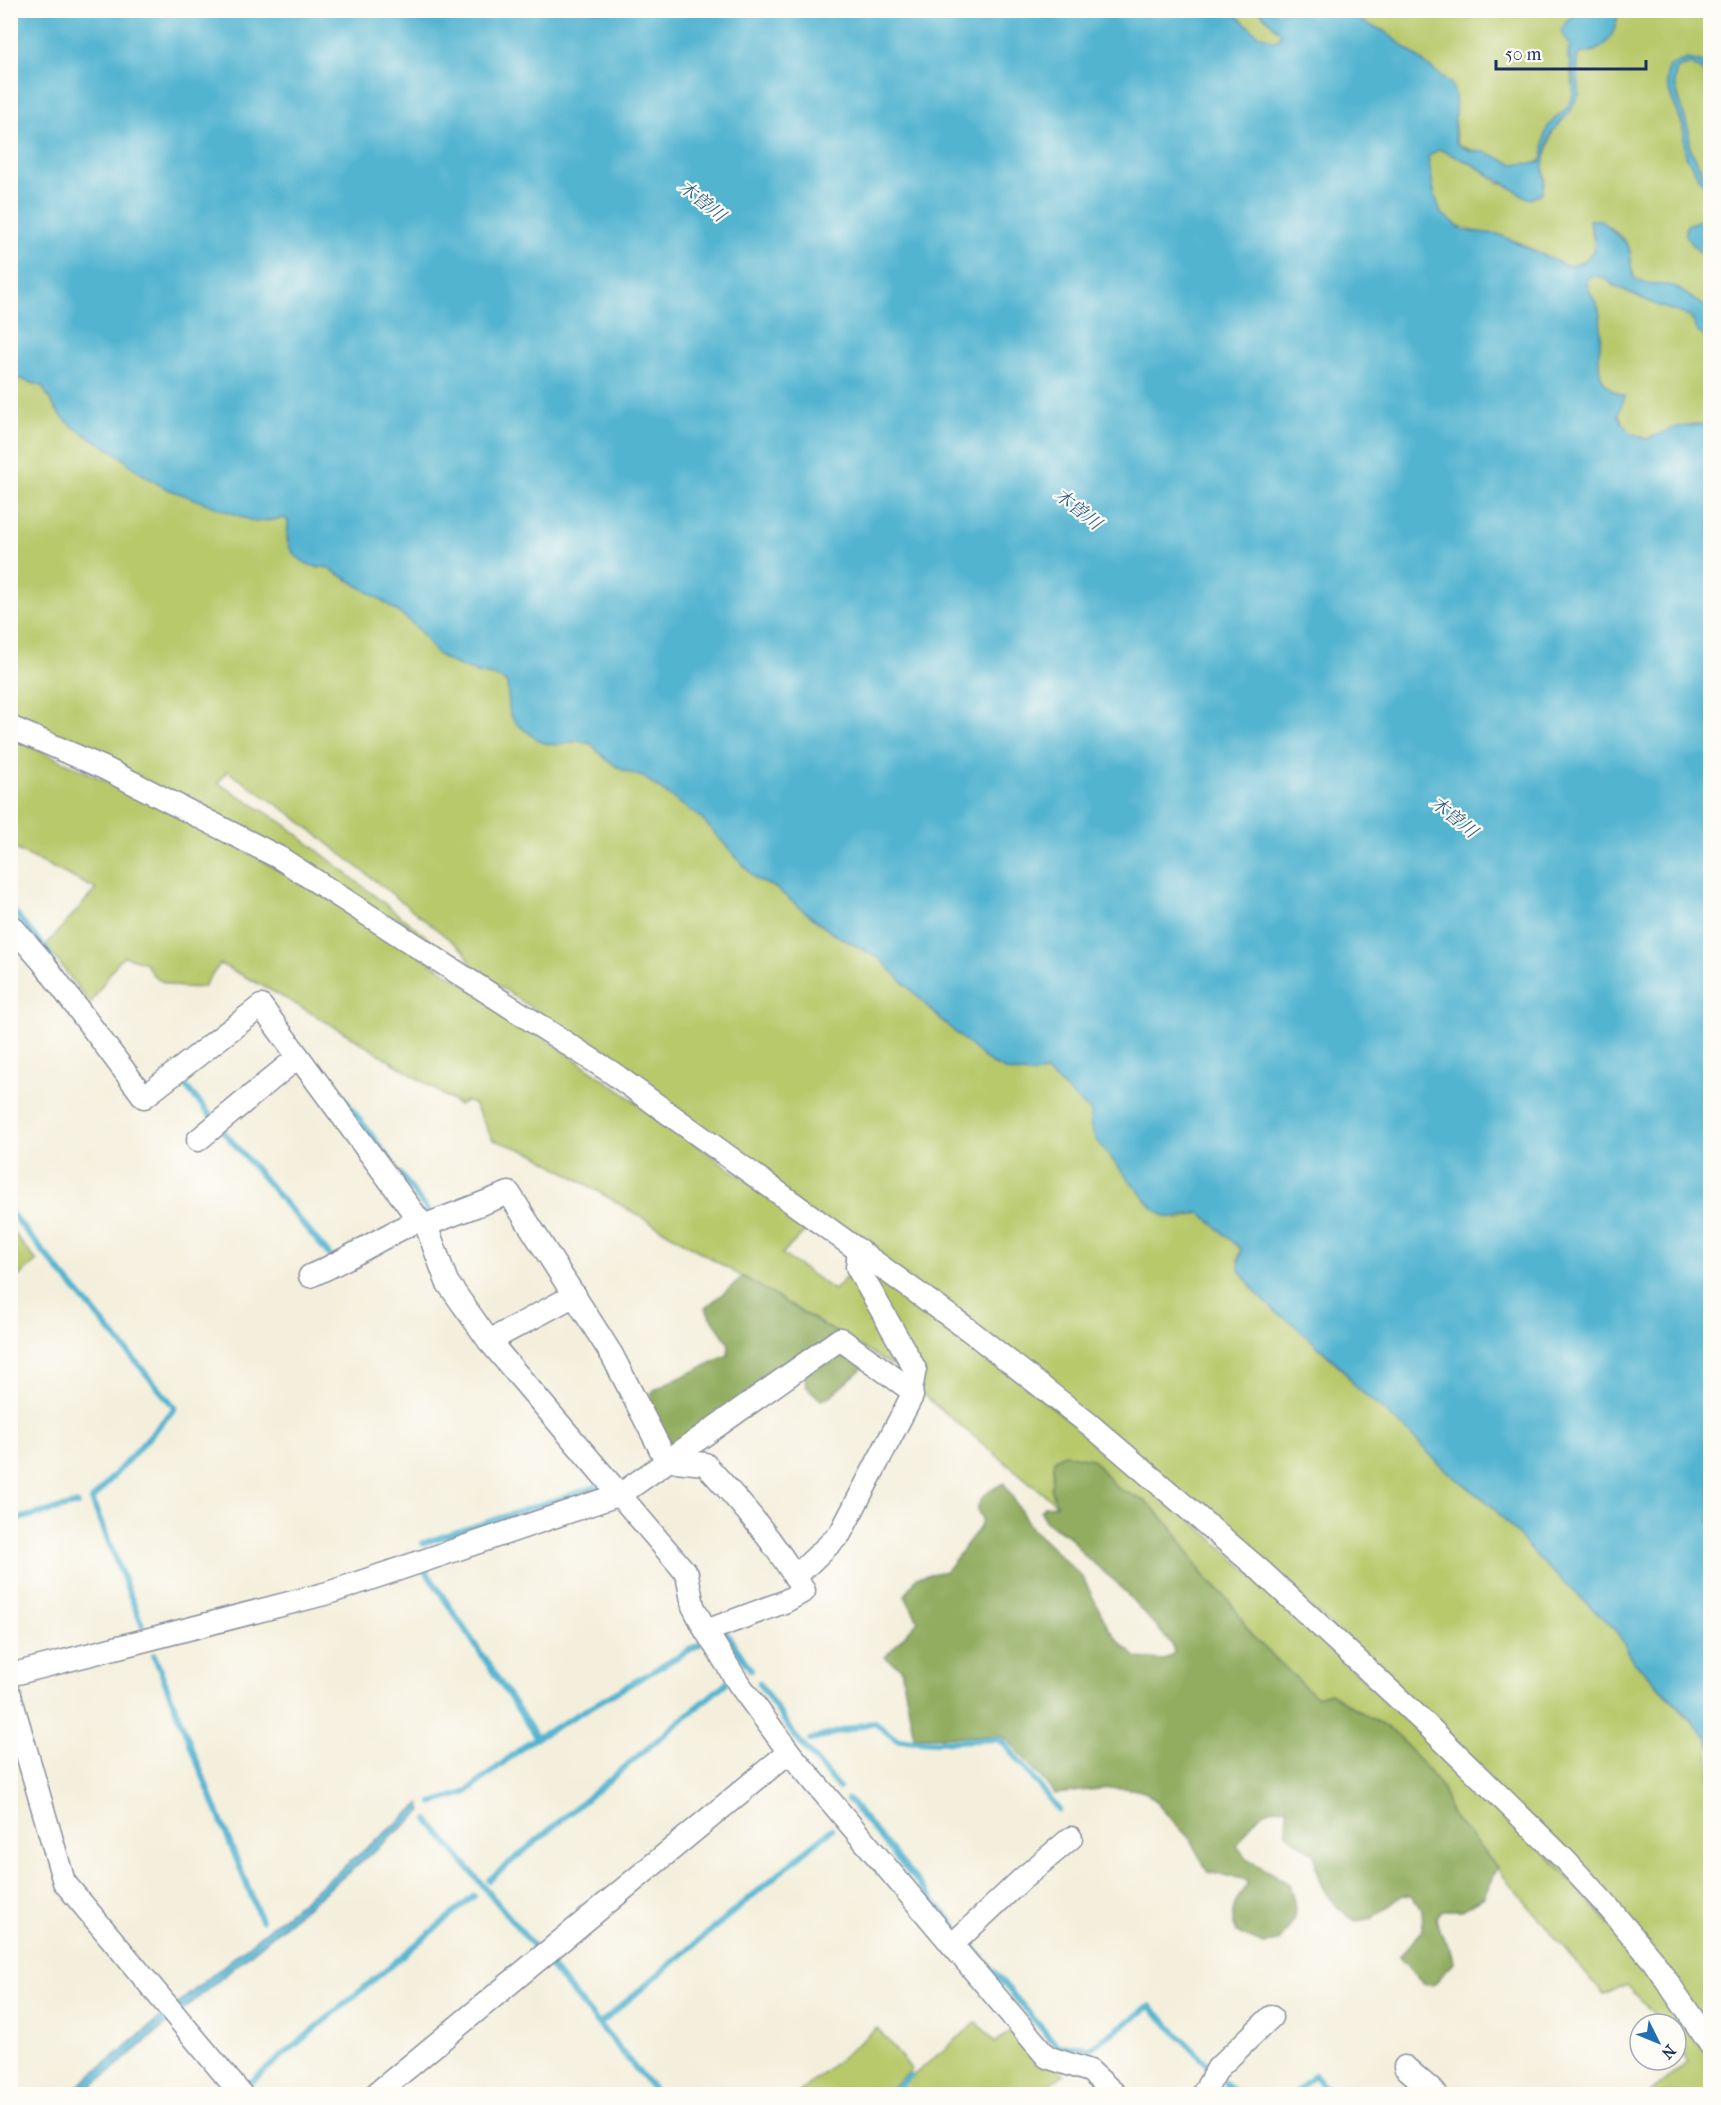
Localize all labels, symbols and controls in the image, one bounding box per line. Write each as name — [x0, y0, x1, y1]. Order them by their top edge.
scale bar — [1496, 33, 1646, 71]
text: 50 m — [1505, 44, 1542, 65]
water label: 木曽川 — [674, 176, 731, 228]
water label: 木曽川 — [1050, 484, 1107, 536]
water label: 木曽川 — [1426, 792, 1483, 844]
north arrow — [1628, 2012, 1688, 2072]
text: N — [1657, 2041, 1680, 2063]

